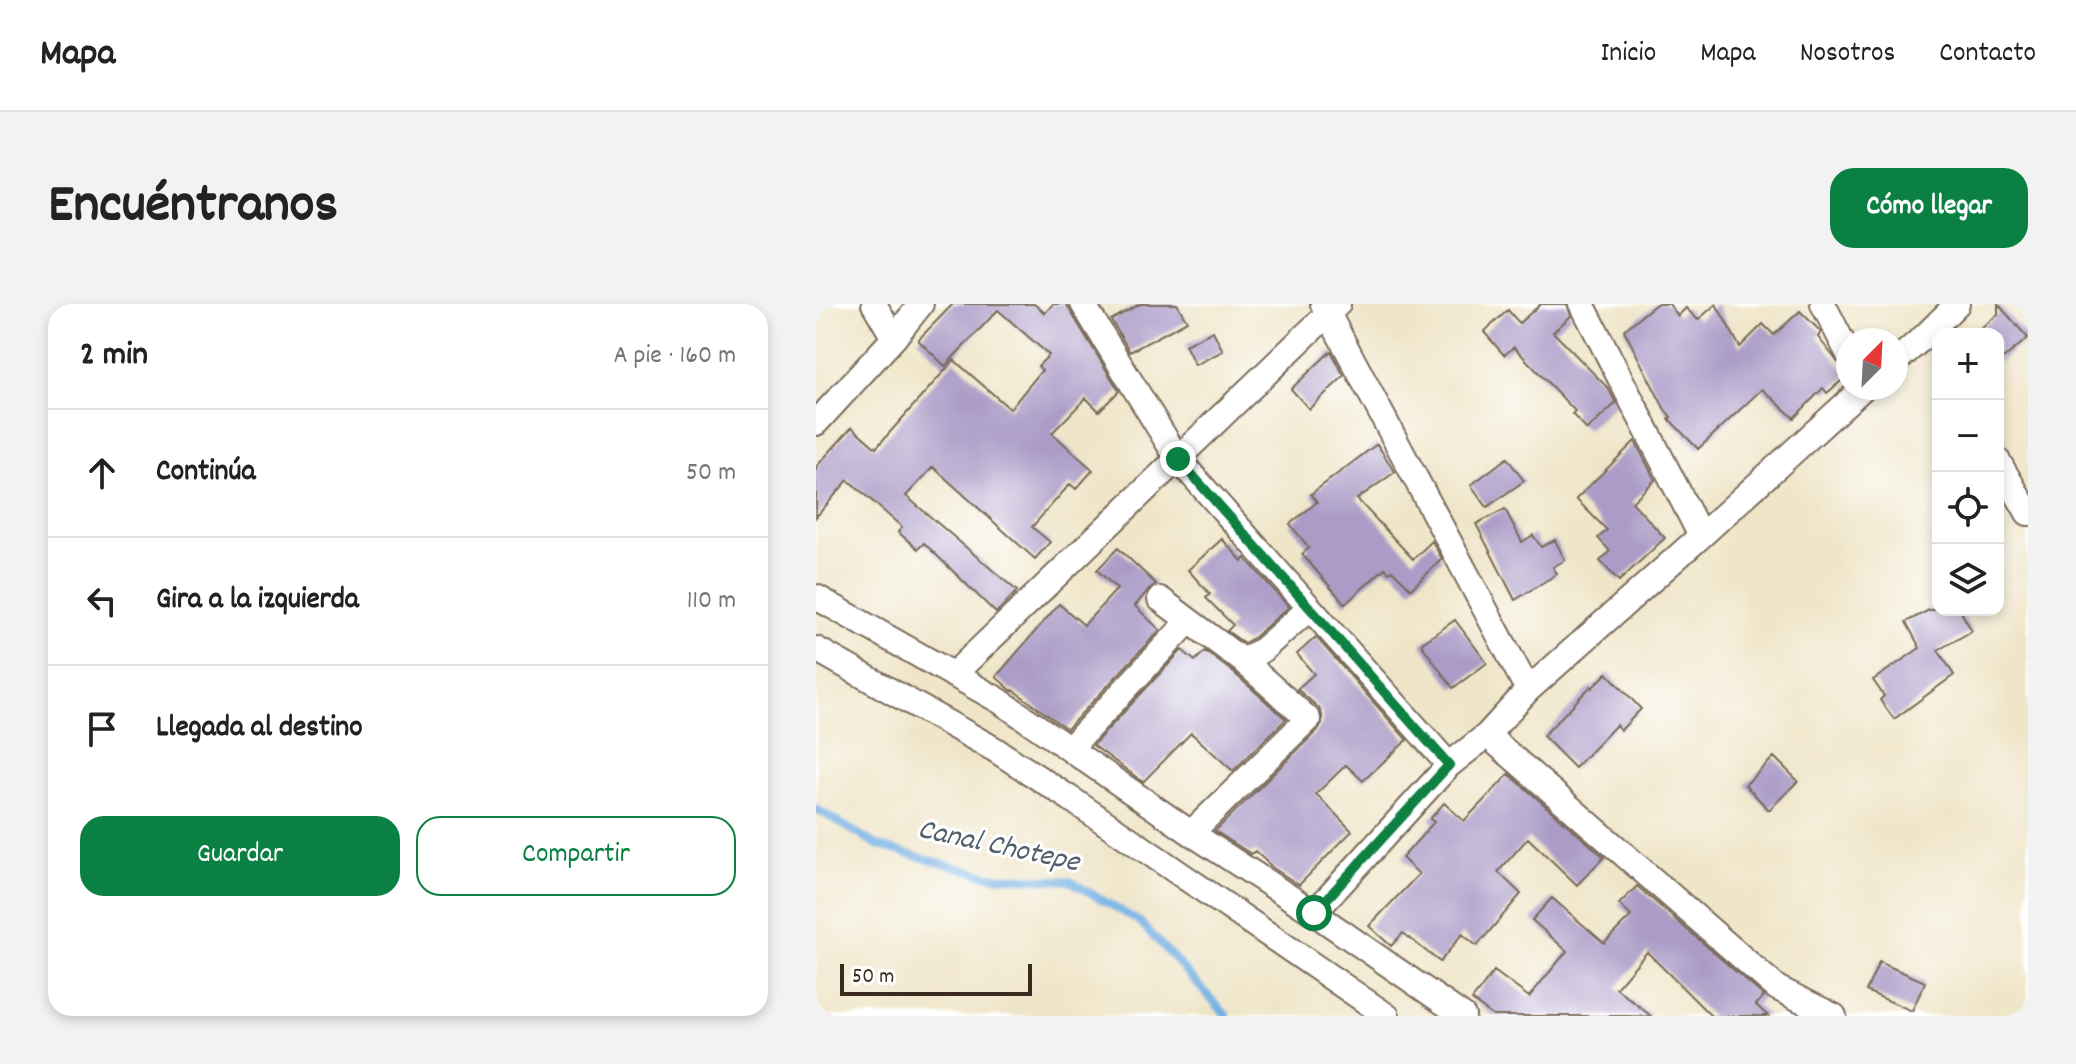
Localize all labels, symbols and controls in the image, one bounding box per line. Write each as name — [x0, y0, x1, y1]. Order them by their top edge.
text: Mapa — [40, 28, 115, 83]
text: Inicio — [1601, 35, 1656, 75]
text: Mapa — [1700, 35, 1756, 75]
text: Nosotros — [1800, 35, 1895, 75]
text: Contacto — [1939, 35, 2036, 75]
text: Encuéntranos — [48, 168, 338, 248]
button: Cómo llegar — [1830, 168, 2028, 248]
north arrow — [1836, 328, 1908, 400]
map controls — [1932, 328, 2004, 616]
button: + — [1932, 328, 2004, 400]
text: 2 min — [80, 332, 148, 381]
text: A pie · 160 m — [613, 338, 736, 375]
button: − — [1932, 400, 2004, 472]
route end — [1160, 441, 1196, 477]
icon: ahead — [80, 451, 124, 495]
text: Continúa — [156, 452, 255, 495]
text: 50 m — [686, 455, 736, 492]
button: locate — [1932, 472, 2004, 544]
button: layers — [1932, 544, 2004, 616]
icon: left — [80, 579, 124, 623]
text: Gira a la izquierda — [156, 580, 359, 623]
text: 110 m — [687, 583, 736, 620]
icon: arrive — [80, 707, 124, 751]
text: Llegada al destino — [156, 708, 363, 751]
water label: Canal Chotepe — [913, 810, 1084, 886]
button: Guardar — [80, 816, 400, 896]
button: Compartir — [416, 816, 736, 896]
route start — [1296, 895, 1332, 931]
scale bar — [840, 960, 1032, 996]
text: 50 m — [852, 962, 894, 993]

